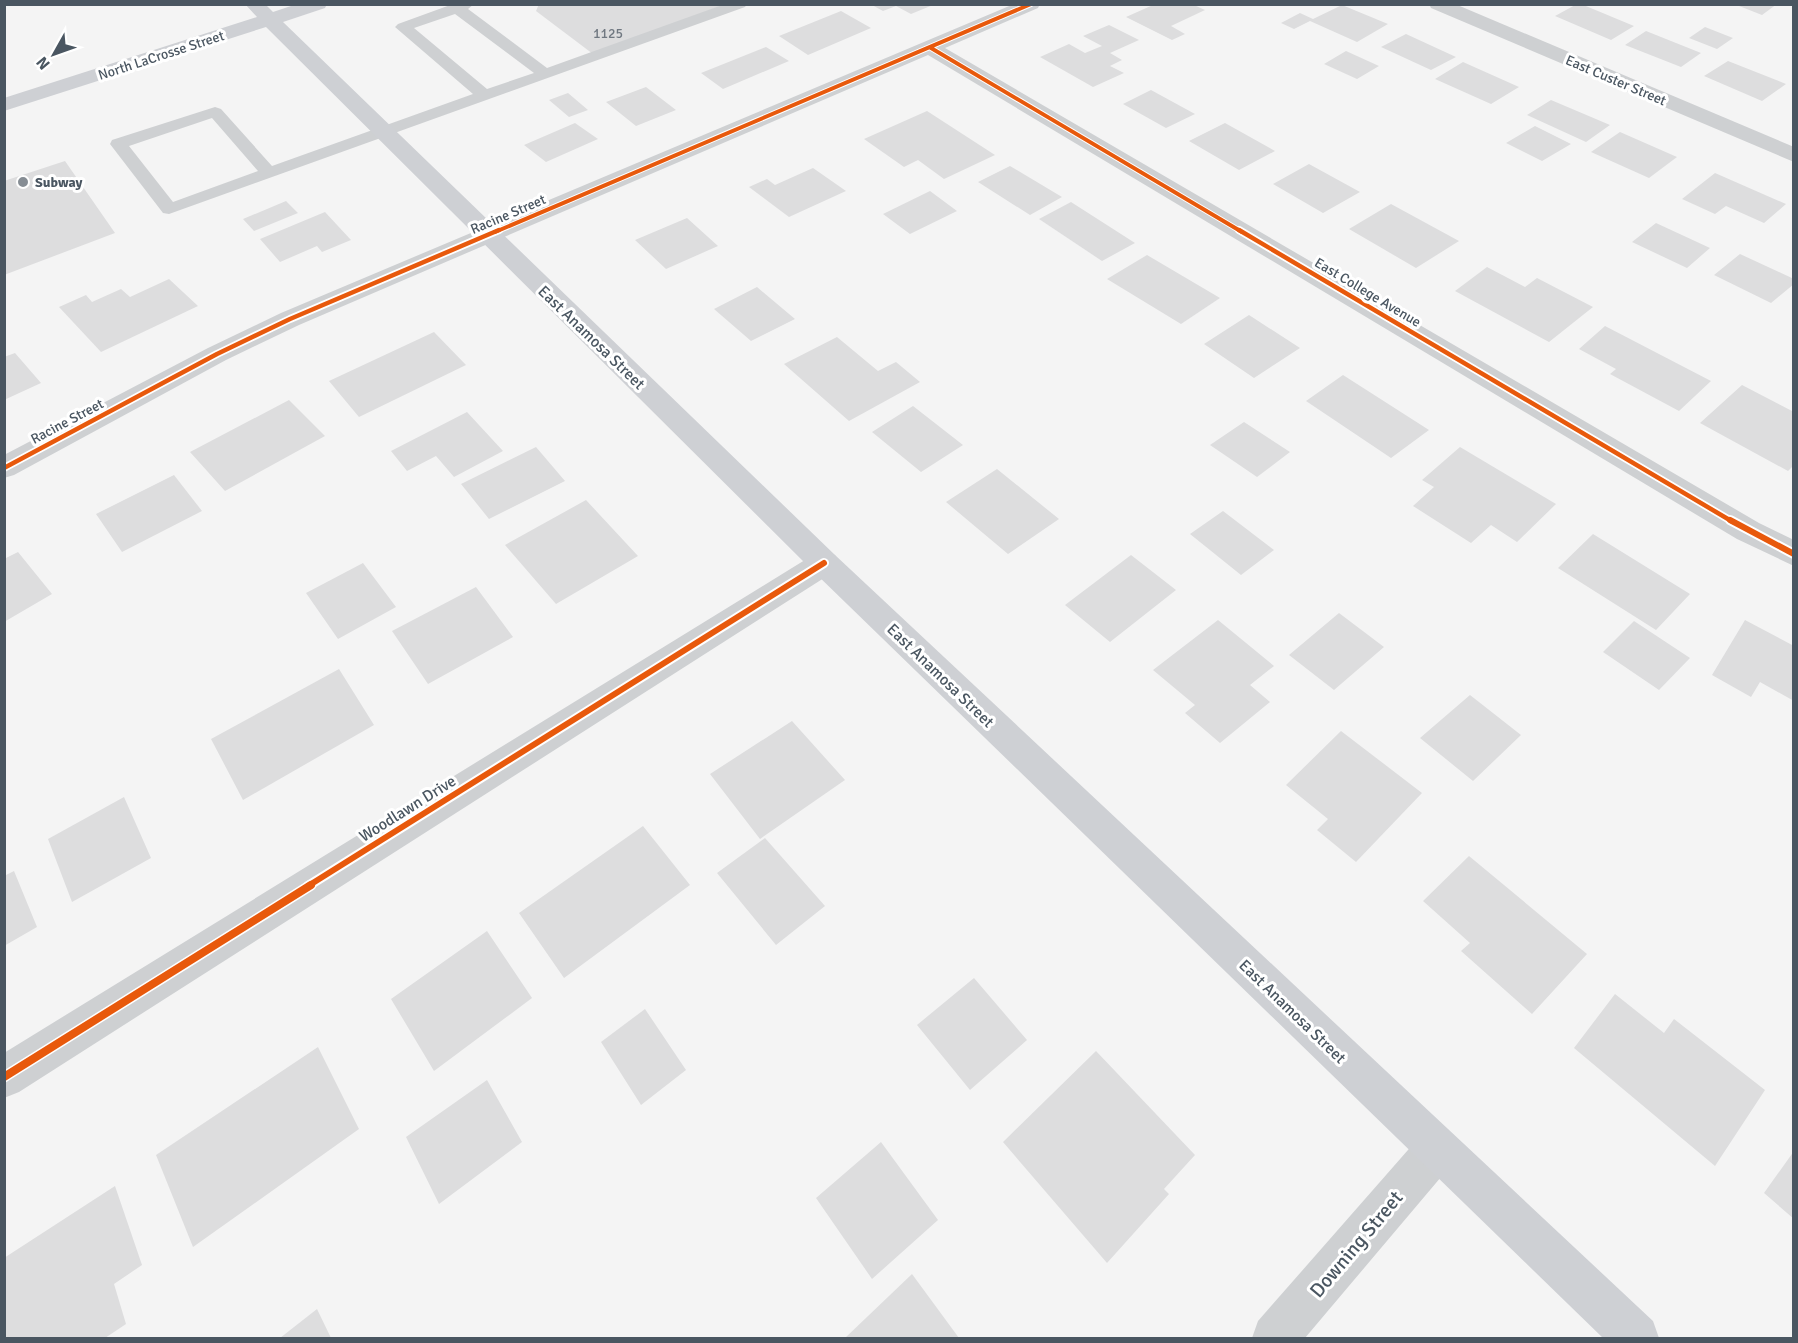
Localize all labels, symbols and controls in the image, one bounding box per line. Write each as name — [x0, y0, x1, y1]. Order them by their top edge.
north arrow — [24, 24, 84, 84]
house number: 1125 — [593, 25, 623, 42]
street label: North LaCrosse Street — [96, 27, 226, 84]
text: N — [32, 52, 55, 74]
street label: East Custer Street — [1563, 52, 1669, 109]
place label: Subway — [35, 174, 82, 191]
marker: Subway — [16, 175, 30, 189]
street label: Racine Street — [468, 191, 548, 238]
street label: East College Avenue — [1312, 254, 1424, 331]
street label: East Anamosa Street — [534, 281, 649, 394]
street label: Racine Street — [28, 395, 107, 448]
street label: East Anamosa Street — [883, 619, 998, 732]
street label: Woodlawn Drive — [355, 771, 460, 847]
street label: East Anamosa Street — [1235, 955, 1350, 1068]
street label: Downing Street — [1304, 1186, 1408, 1303]

